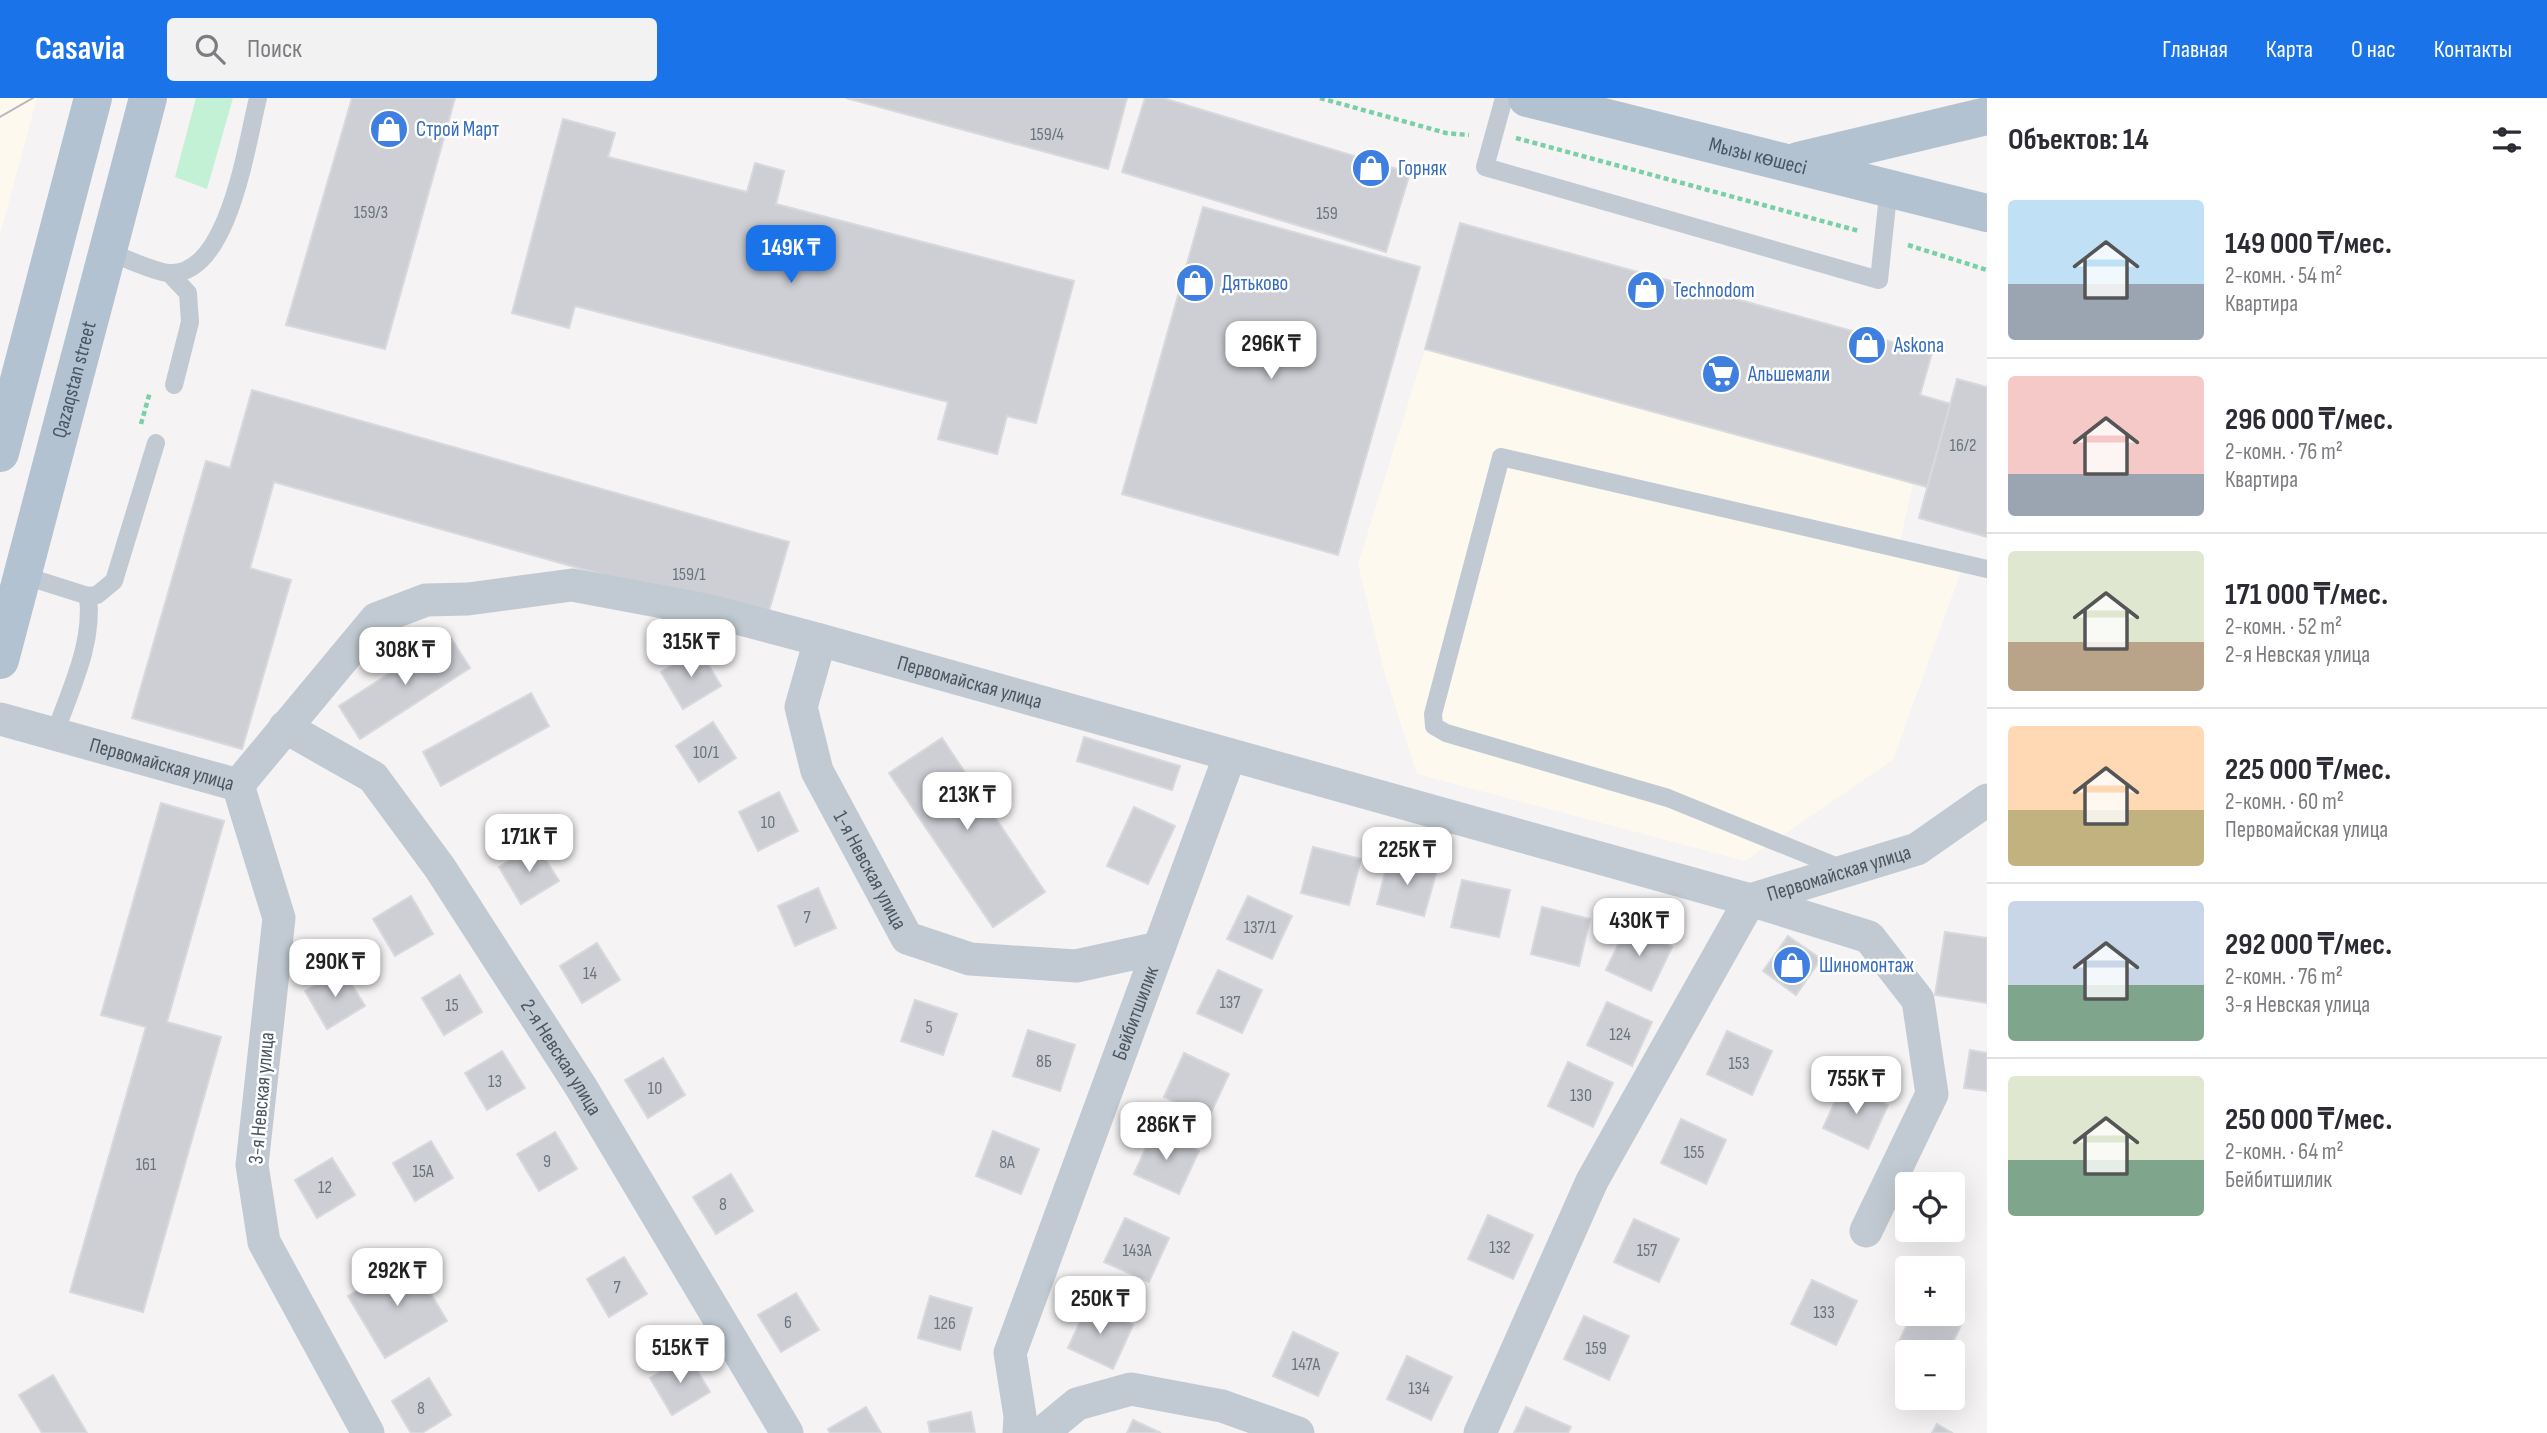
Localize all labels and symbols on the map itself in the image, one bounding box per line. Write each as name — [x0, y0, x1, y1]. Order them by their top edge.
shop icon: Строй Март — [368, 108, 410, 150]
place label: Строй Март — [416, 117, 499, 142]
house number: 159/4 — [1030, 124, 1064, 145]
street label: Мызы көшесі — [1706, 132, 1809, 180]
shop icon: Горняк — [1350, 147, 1392, 189]
place label: Горняк — [1398, 156, 1447, 181]
house number: 159/3 — [354, 202, 388, 223]
house number: 159 — [1316, 203, 1338, 224]
pin: 149K ₸ — [734, 226, 848, 285]
shop icon: Дятьково — [1174, 262, 1216, 304]
shop icon: Technodom — [1625, 269, 1667, 311]
place label: Дятьково — [1222, 271, 1288, 296]
place label: Technodom — [1673, 278, 1755, 303]
street label: Qazaqstan street — [47, 319, 102, 441]
pin: 296K ₸ — [1214, 322, 1328, 381]
shop icon: Askona — [1846, 324, 1888, 366]
place label: Askona — [1893, 333, 1944, 358]
supermarket icon: Альшемали — [1700, 353, 1742, 395]
place label: Альшемали — [1747, 362, 1830, 387]
house number: 16/2 — [1950, 435, 1976, 456]
house number: 159/1 — [672, 564, 706, 585]
pin: 315K ₸ — [634, 620, 748, 679]
pin: 308K ₸ — [348, 628, 462, 687]
street label: Первомайская улица — [894, 650, 1045, 714]
street label: Первомайская улица — [87, 732, 237, 796]
house number: 10/1 — [693, 742, 720, 763]
pin: 213K ₸ — [910, 772, 1024, 832]
street label: 1-я Невская улица — [828, 806, 912, 934]
house number: 10 — [761, 812, 775, 833]
pin: 171K ₸ — [472, 814, 586, 874]
pin: 225K ₸ — [1350, 828, 1464, 887]
street label: Первомайская улица — [1764, 840, 1914, 907]
pin: 430K ₸ — [1582, 898, 1696, 958]
house number: 7 — [803, 907, 811, 928]
house number: 137/1 — [1244, 917, 1277, 938]
pin: 290K ₸ — [278, 940, 392, 999]
shop icon: Шиномонтаж — [1771, 944, 1813, 986]
place label: Шиномонтаж — [1819, 953, 1915, 978]
house number: 14 — [583, 963, 597, 984]
street label: Бейбитшилик — [1107, 963, 1164, 1063]
house number: 137 — [1219, 992, 1241, 1013]
house number: 15 — [445, 995, 459, 1016]
street label: 2-я Невская улица — [515, 995, 607, 1120]
house number: 5 — [925, 1017, 933, 1038]
house number: 124 — [1609, 1024, 1631, 1045]
street label: 3-я Невская улица — [243, 1031, 280, 1165]
house number: 8Б — [1036, 1051, 1052, 1072]
house number: 153 — [1728, 1053, 1750, 1074]
pin: 755K ₸ — [1799, 1056, 1913, 1116]
house number: 13 — [488, 1071, 502, 1092]
house number: 10 — [648, 1078, 662, 1099]
house number: 130 — [1570, 1085, 1592, 1106]
pin: 286K ₸ — [1109, 1102, 1223, 1162]
house number: 155 — [1684, 1142, 1704, 1163]
house number: 9 — [543, 1151, 551, 1172]
house number: 8А — [999, 1152, 1015, 1173]
house number: 161 — [136, 1154, 157, 1175]
house number: 15А — [412, 1161, 434, 1182]
house number: 12 — [318, 1177, 332, 1198]
house number: 8 — [719, 1194, 727, 1215]
house number: 132 — [1489, 1237, 1511, 1258]
house number: 143А — [1122, 1240, 1152, 1261]
house number: 157 — [1637, 1240, 1658, 1261]
pin: 292K ₸ — [340, 1248, 454, 1308]
pin: 250K ₸ — [1043, 1276, 1157, 1336]
house number: 7 — [613, 1277, 621, 1298]
house number: 133 — [1813, 1302, 1835, 1323]
house number: 6 — [784, 1312, 792, 1333]
house number: 126 — [934, 1313, 956, 1334]
pin: 515K ₸ — [623, 1326, 737, 1385]
house number: 159 — [1585, 1338, 1607, 1359]
house number: 147А — [1292, 1354, 1320, 1375]
house number: 134 — [1408, 1378, 1430, 1399]
house number: 8 — [417, 1398, 425, 1419]

